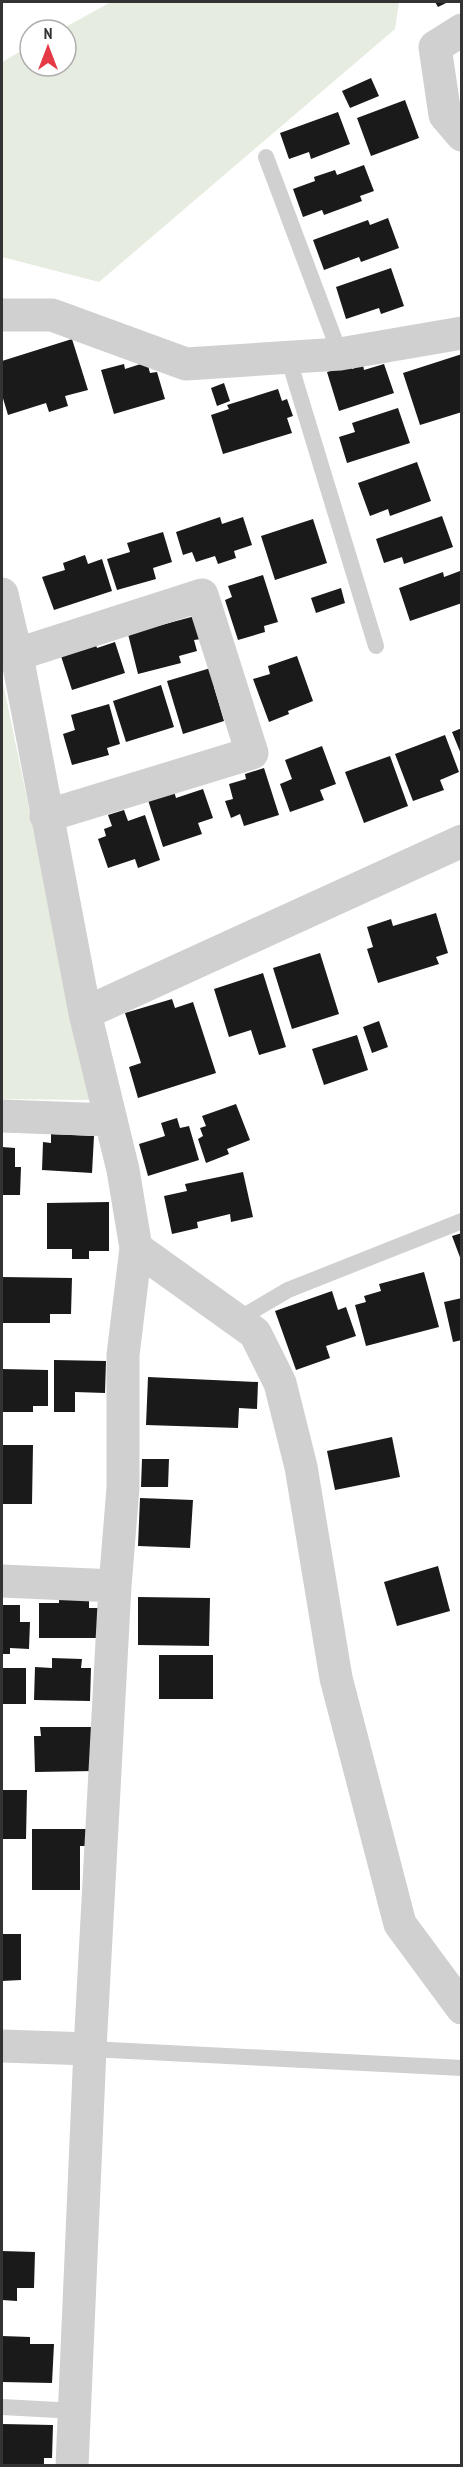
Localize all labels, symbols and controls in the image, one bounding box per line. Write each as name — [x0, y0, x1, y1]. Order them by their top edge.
north arrow — [18, 18, 78, 78]
text: N — [44, 23, 52, 43]

